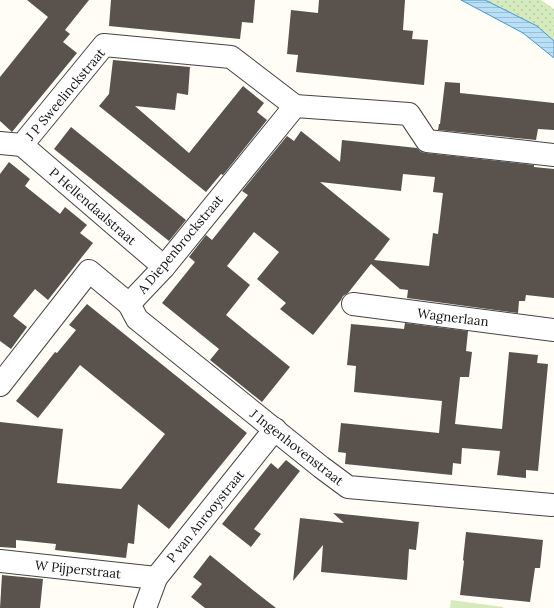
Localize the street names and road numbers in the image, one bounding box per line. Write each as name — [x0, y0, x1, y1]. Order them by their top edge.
street label: J P Sweelinckstraat — [21, 45, 109, 145]
street label: P Hellendaalstraat — [46, 164, 140, 249]
street label: A Diepenbrockstraat — [133, 191, 227, 298]
street label: Wagnerlaan — [416, 305, 490, 330]
street label: J Ingenhovenstraat — [246, 405, 347, 489]
street label: P van Anrooystraat — [163, 467, 248, 566]
street label: W Pijperstraat — [34, 557, 122, 582]

